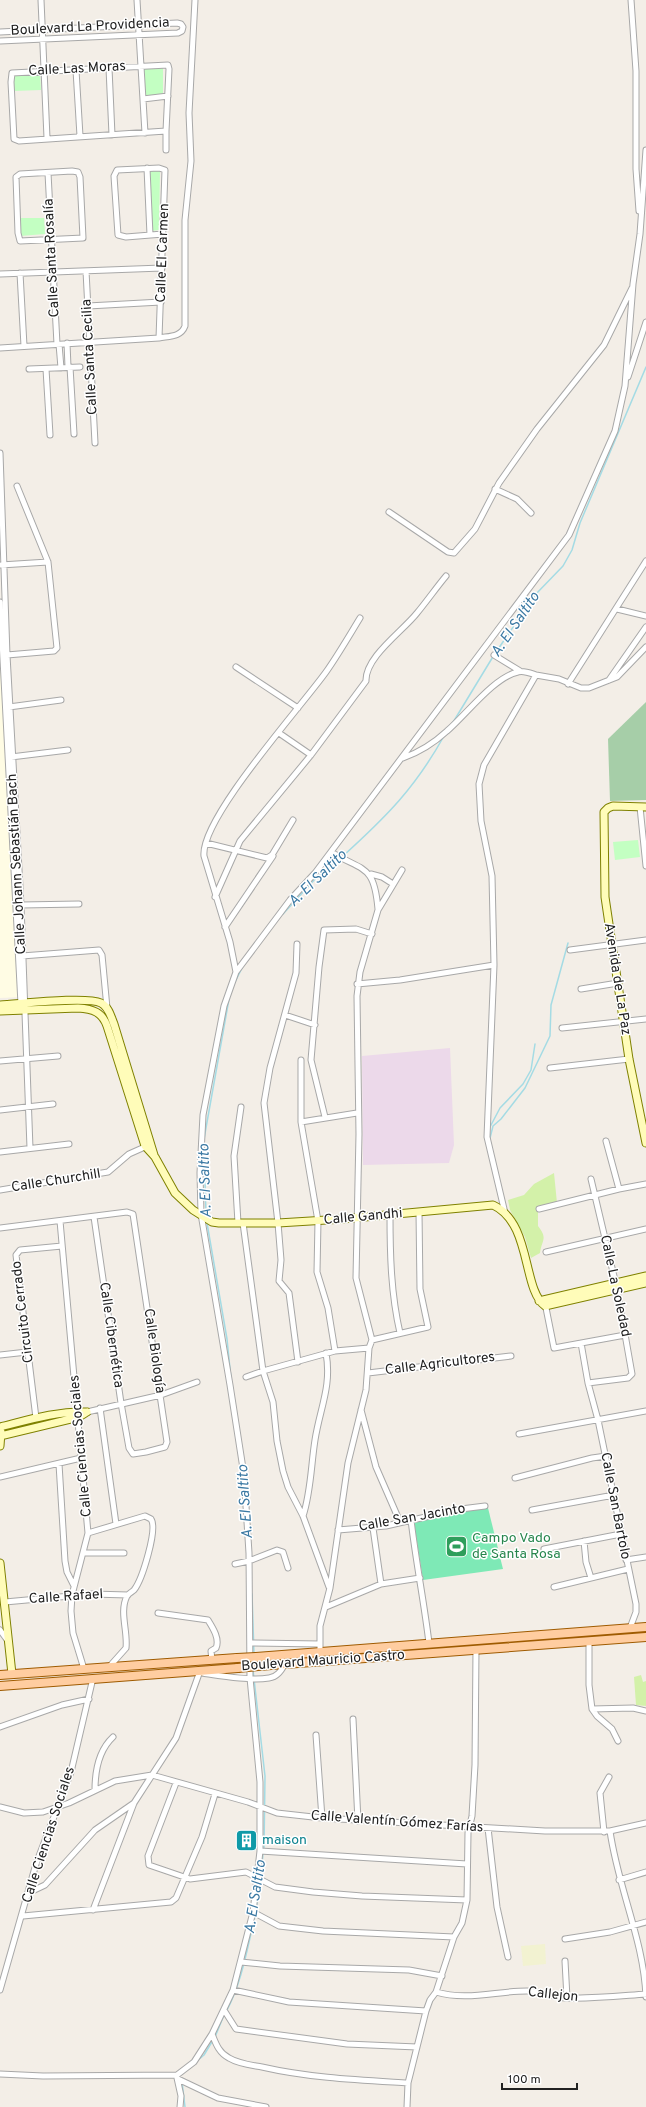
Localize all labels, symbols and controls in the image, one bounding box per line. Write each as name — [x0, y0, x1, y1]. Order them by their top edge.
street label: Boulevard La Providencia — [10, 14, 170, 40]
street label: Calle Las Moras — [28, 58, 126, 80]
street label: Calle Santa Rosalía — [40, 198, 64, 318]
street label: Calle El Carmen — [153, 203, 173, 303]
street label: Calle Santa Cecilia — [78, 299, 102, 415]
water label: A. El Saltito — [487, 589, 545, 661]
street label: Calle Johann Sebastián Bach — [4, 773, 30, 955]
water label: A. El Saltito — [285, 846, 351, 912]
street label: Avenida de La Paz — [600, 922, 634, 1036]
water label: A. El Saltito — [195, 1143, 217, 1218]
street label: Calle Churchill — [10, 1166, 102, 1196]
street label: Calle Gandhi — [323, 1205, 403, 1229]
street label: Calle La Soledad — [596, 1233, 634, 1339]
street label: Circuito Cerrado — [8, 1260, 38, 1364]
street label: Calle Cibernética — [95, 1281, 127, 1389]
street label: Calle Biología — [140, 1307, 168, 1395]
street label: Calle Agricultores — [384, 1349, 496, 1379]
street label: Calle Ciencias Sociales — [66, 1374, 96, 1518]
street label: Calle San Bartolo — [596, 1451, 634, 1561]
water label: A. El Saltito — [234, 1464, 258, 1540]
street label: Calle San Jacinto — [357, 1500, 467, 1536]
place label: Campo Vado de Santa Rosa — [472, 1530, 561, 1563]
sports icon: Campo Vado de Santa Rosa — [444, 1533, 470, 1559]
street label: Calle Rafael — [28, 1586, 104, 1608]
street label: Boulevard Mauricio Castro — [241, 1647, 406, 1675]
street label: Calle Ciencias Sociales — [19, 1765, 79, 1905]
street label: Calle Valentín Gómez Farías — [310, 1807, 484, 1837]
building icon: maison — [234, 1827, 260, 1853]
place label: maison — [262, 1832, 307, 1849]
water label: A. El Saltito — [241, 1859, 271, 1935]
street label: Callejon — [527, 1984, 579, 2006]
scale bar — [502, 2065, 577, 2091]
text: 100 m — [508, 2072, 541, 2088]

